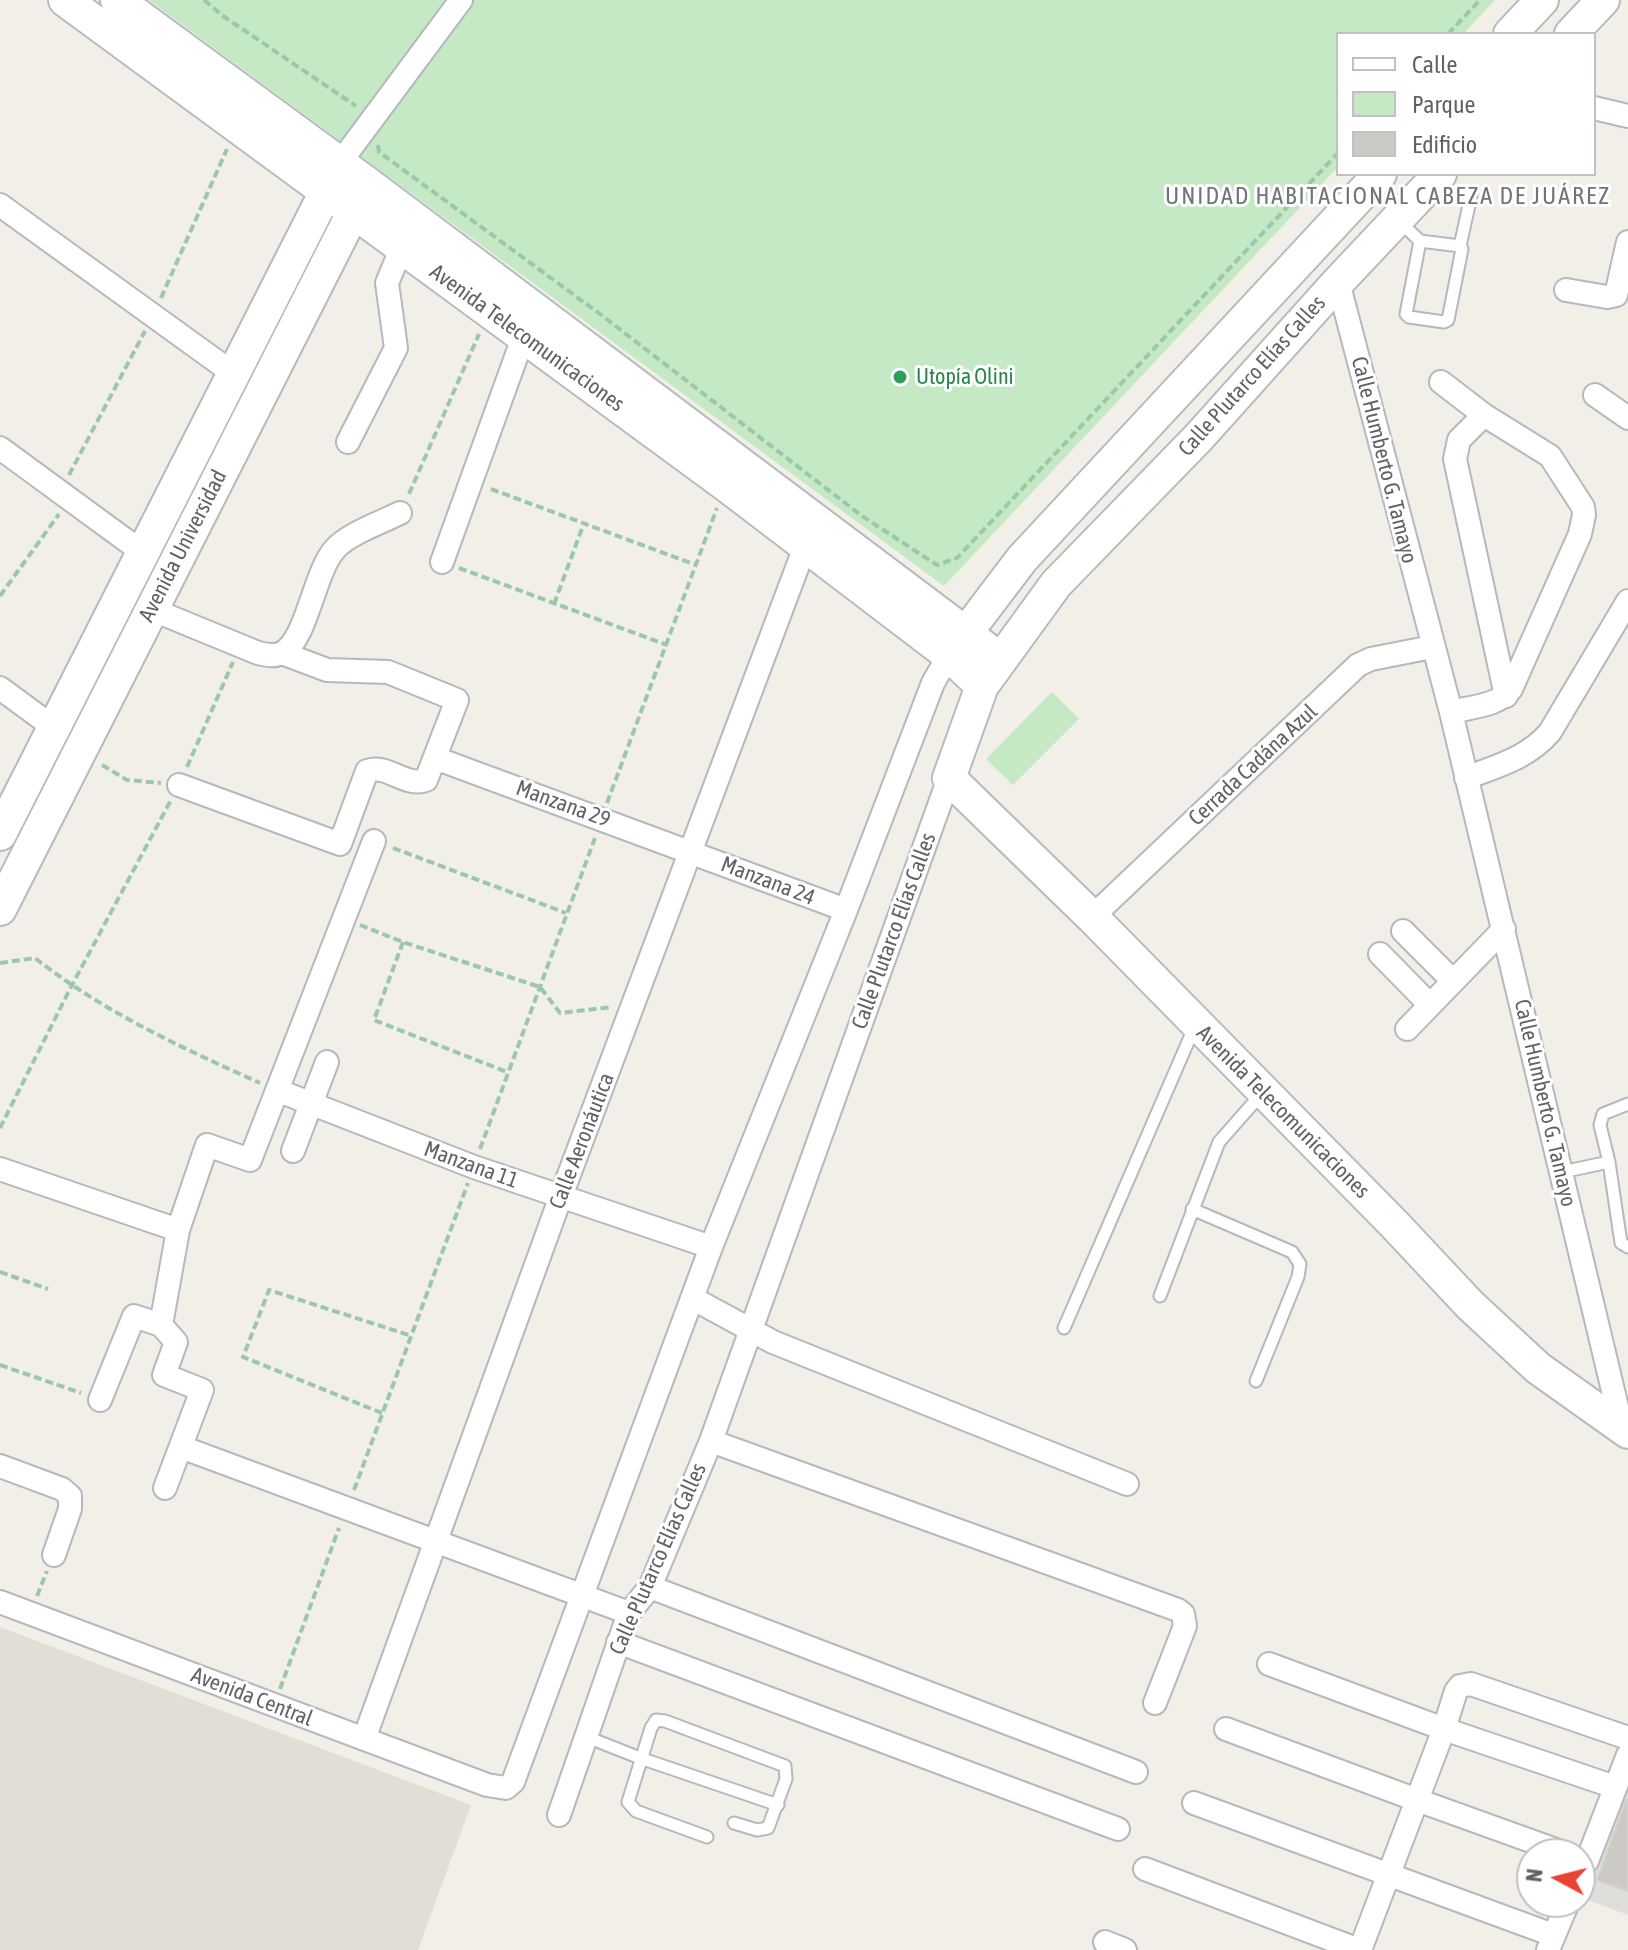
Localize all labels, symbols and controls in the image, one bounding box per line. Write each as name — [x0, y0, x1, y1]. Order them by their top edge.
legend — [1336, 32, 1596, 176]
text: Calle — [1412, 51, 1457, 78]
text: Parque — [1412, 91, 1475, 118]
text: Edificio — [1412, 131, 1477, 158]
district label: UNIDAD HABITACIONAL CABEZA DE JUÁREZ — [1165, 182, 1611, 210]
street label: Avenida Telecomunicaciones — [425, 259, 629, 417]
street label: Calle Plutarco Elías Calles — [1173, 290, 1331, 462]
street label: Calle Humberto G. Tamayo — [1346, 354, 1422, 566]
place label: Utopía Olini — [916, 364, 1014, 390]
marker: Utopía Olini — [891, 368, 909, 386]
street label: Avenida Universidad — [133, 466, 233, 626]
street label: Cerrada Cadána Azul — [1183, 699, 1323, 831]
street label: Manzana 29 — [512, 775, 614, 833]
street label: Calle Plutarco Elías Calles — [846, 829, 942, 1033]
street label: Manzana 24 — [717, 851, 819, 911]
street label: Calle Humberto G. Tamayo — [1508, 997, 1582, 1209]
street label: Avenida Telecomunicaciones — [1191, 1020, 1375, 1204]
street label: Calle Aeronáutica — [544, 1069, 620, 1213]
street label: Manzana 11 — [420, 1136, 522, 1194]
street label: Calle Plutarco Elías Calles — [604, 1459, 712, 1659]
street label: Avenida Central — [188, 1662, 316, 1732]
north arrow — [1516, 1838, 1596, 1918]
text: N — [1520, 1867, 1548, 1883]

